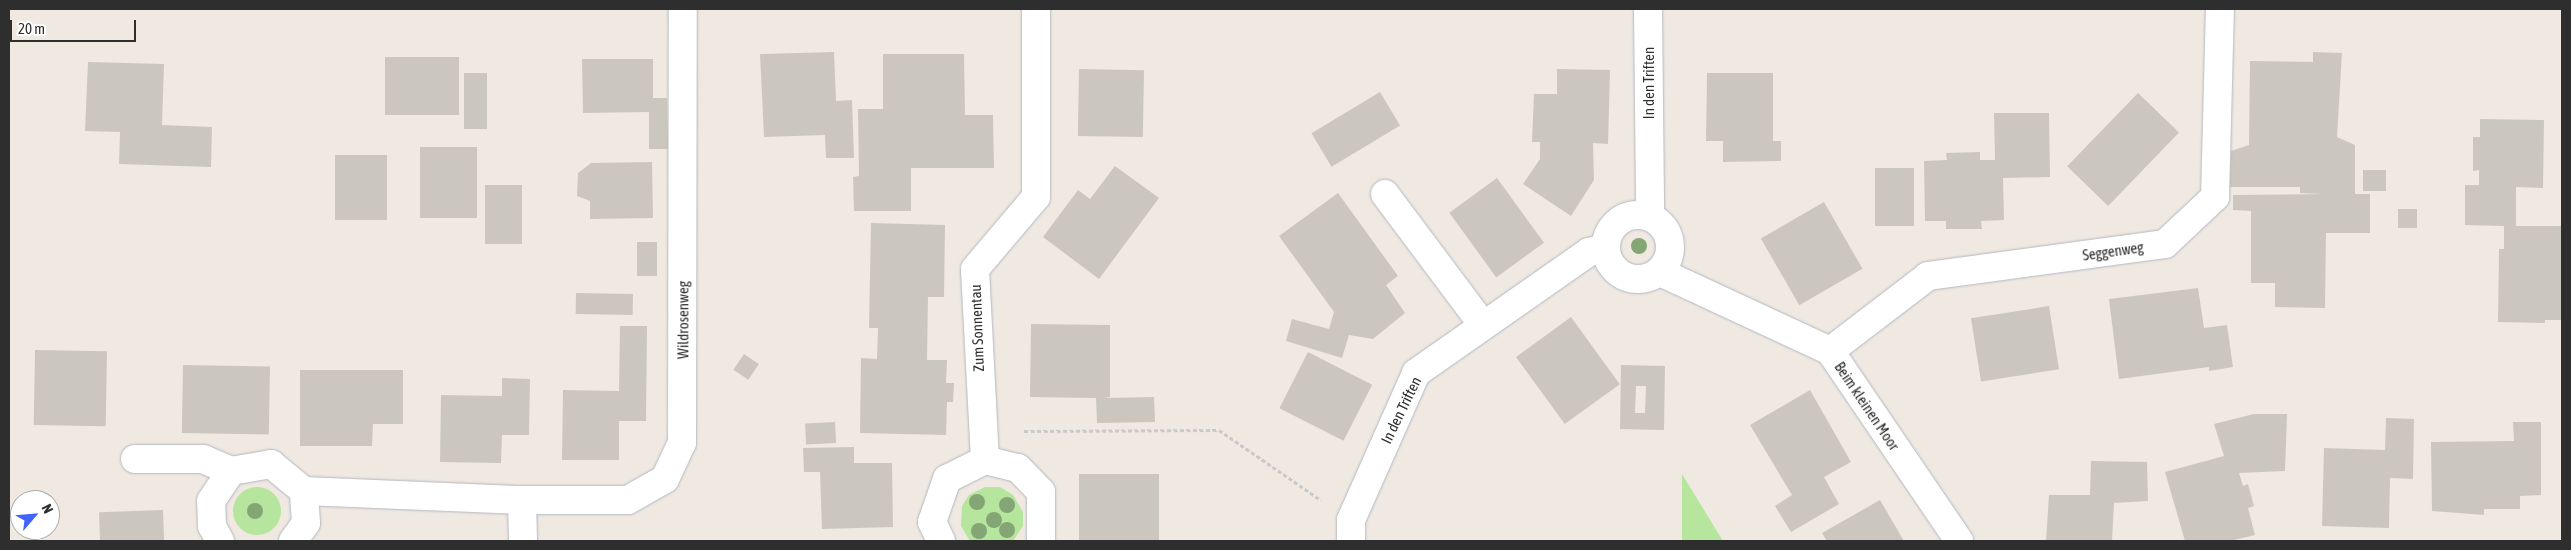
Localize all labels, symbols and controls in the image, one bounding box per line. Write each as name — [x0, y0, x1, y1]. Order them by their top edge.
scale bar — [12, 10, 139, 42]
text: 20 m — [18, 20, 45, 37]
street label: In den Triften — [1640, 47, 1658, 119]
street label: Seggenweg — [2081, 238, 2145, 264]
street label: Wildrosenweg — [674, 281, 692, 359]
street label: Zum Sonnentau — [966, 284, 988, 372]
street label: Beim kleinen Moor — [1831, 358, 1903, 454]
street label: In den Triften — [1377, 374, 1425, 446]
north arrow — [10, 490, 60, 540]
text: N — [38, 501, 56, 516]

